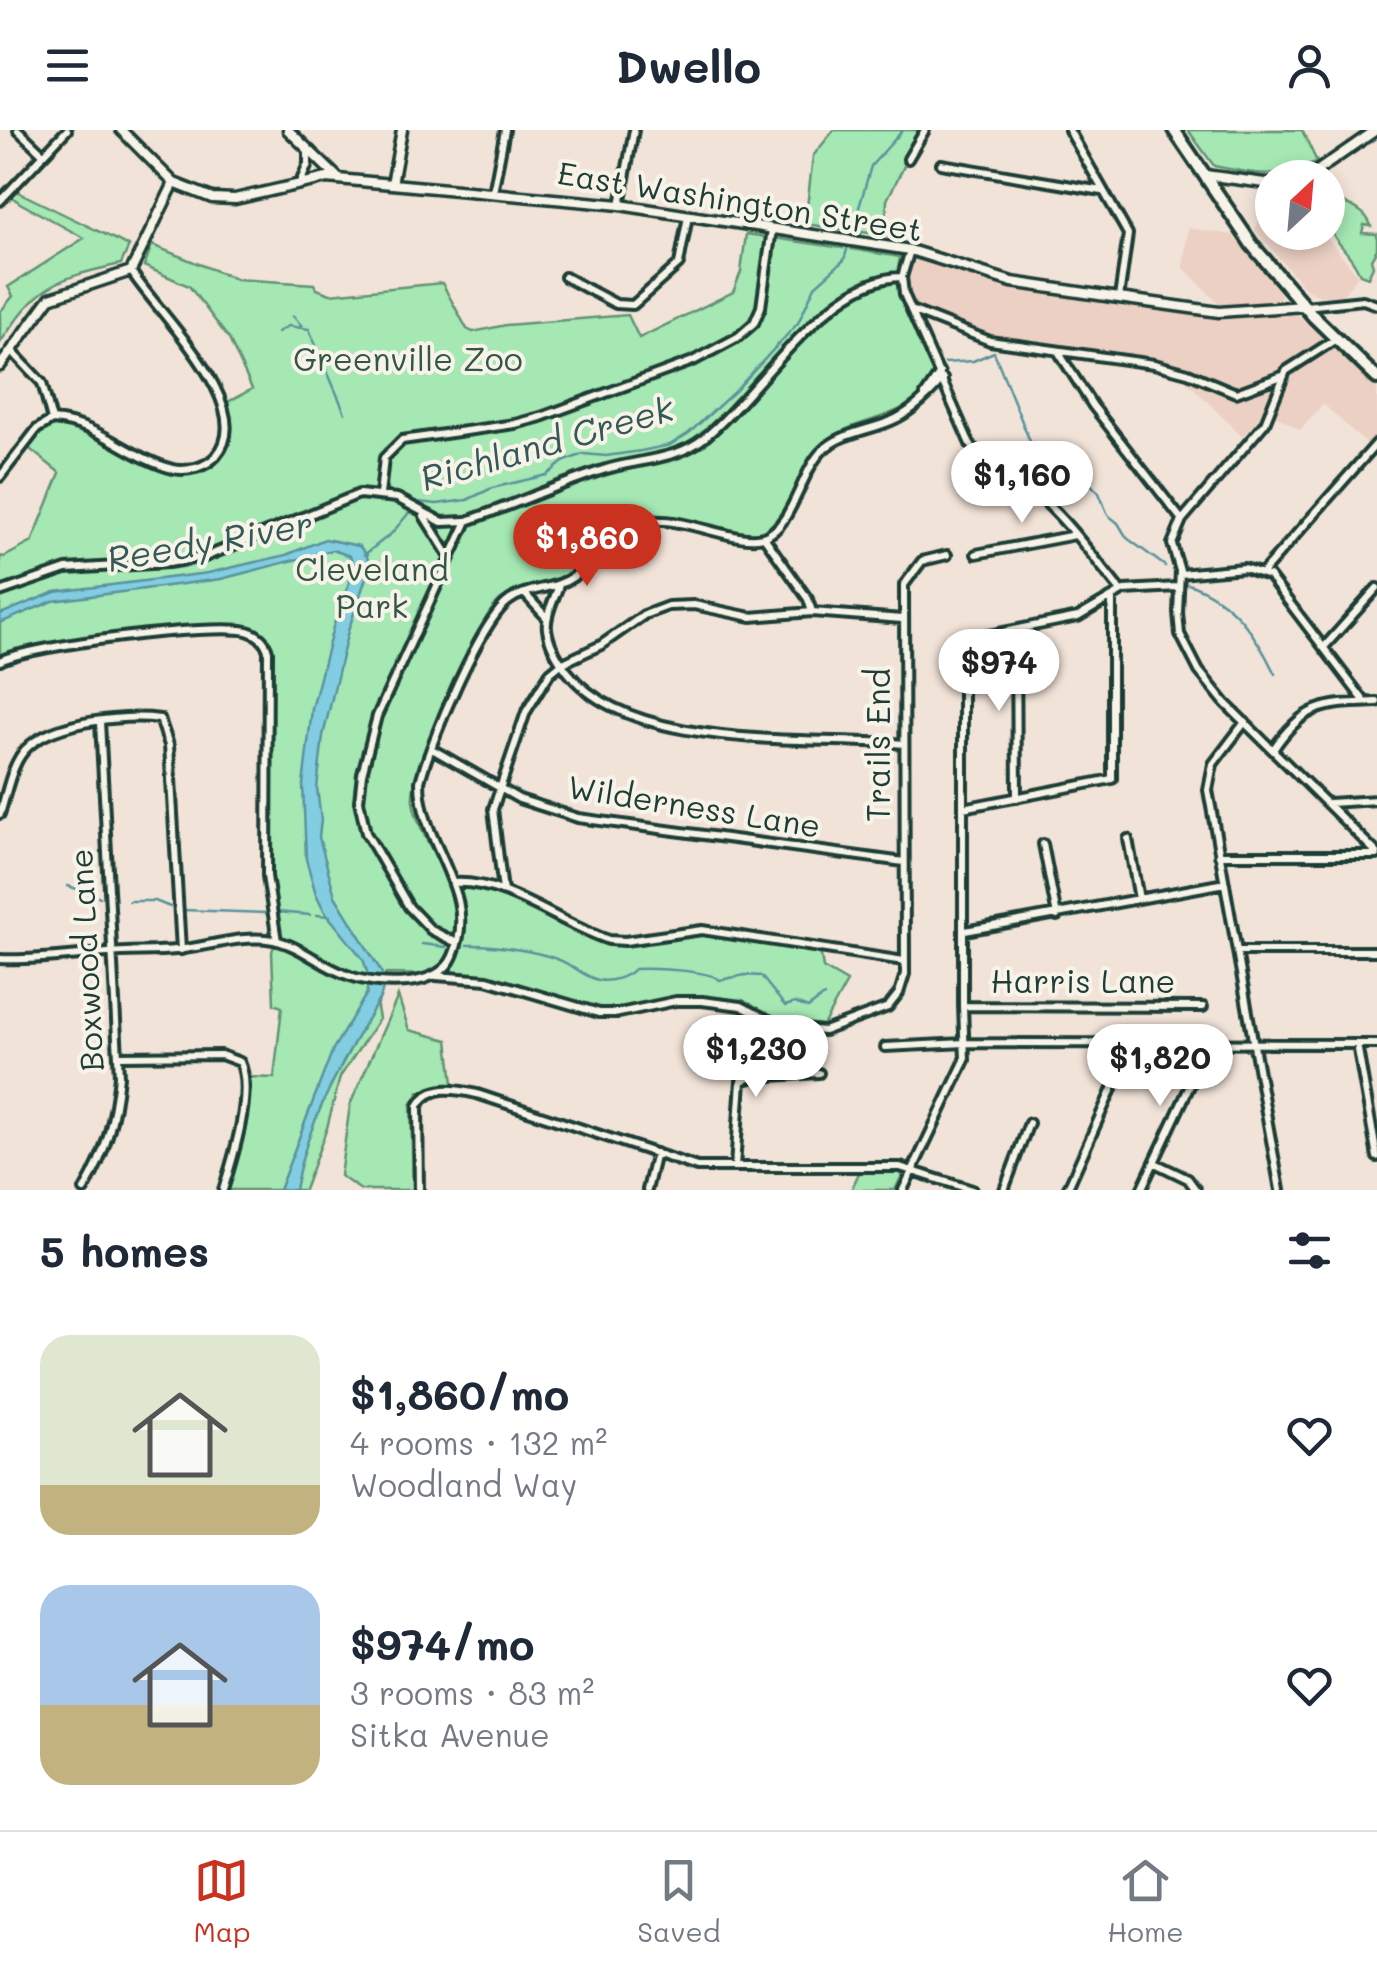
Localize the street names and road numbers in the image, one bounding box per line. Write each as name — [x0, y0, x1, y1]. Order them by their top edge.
street label: East Washington Street — [555, 150, 926, 250]
street label: Trails End — [856, 668, 898, 822]
street label: Wilderness Lane — [565, 764, 824, 846]
street label: Boxwood Lane — [58, 848, 112, 1072]
street label: Harris Lane — [991, 959, 1175, 1001]

